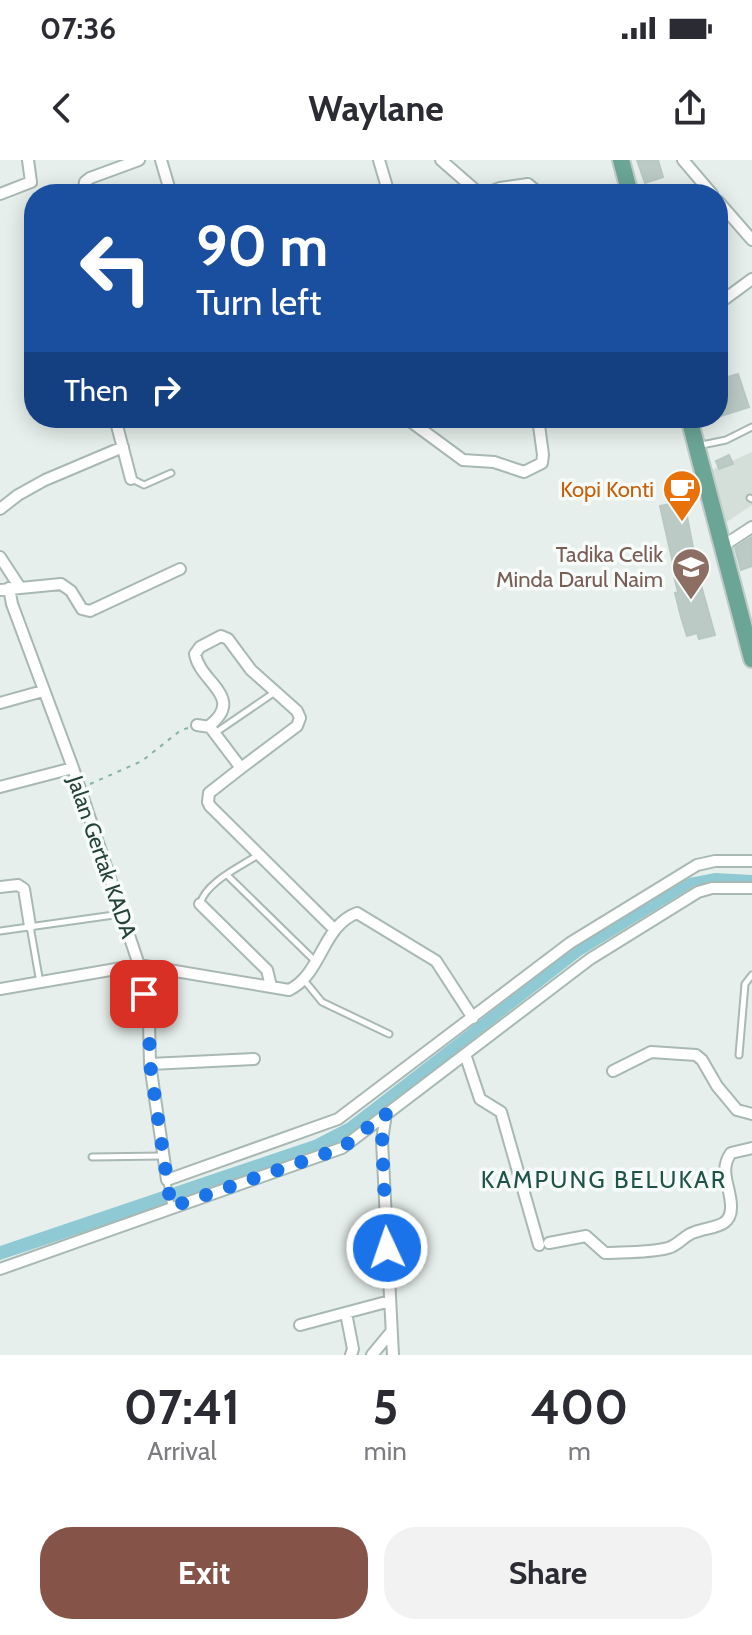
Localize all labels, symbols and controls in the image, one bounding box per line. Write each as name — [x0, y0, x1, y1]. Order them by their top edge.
text: 07:36 — [40, 10, 116, 47]
icon: back — [40, 86, 84, 130]
text: Waylane — [308, 86, 444, 130]
icon: share — [668, 86, 712, 130]
text: 90 m — [196, 212, 328, 280]
icon: left — [64, 216, 168, 320]
text: Turn left — [196, 280, 321, 324]
icon: right — [144, 368, 188, 412]
text: Then — [64, 372, 128, 409]
cafe icon: Kopi Konti — [661, 468, 703, 523]
place label: Kopi Konti — [560, 476, 654, 503]
place label: Tadika Celik Minda Darul Naim — [496, 541, 663, 593]
school or university icon: Tadika Celik Minda Darul Naim — [670, 546, 712, 601]
street label: Jalan Gertak KADA — [61, 771, 143, 942]
pin — [110, 960, 178, 1028]
icon: arrive — [122, 972, 166, 1016]
district label: KAMPUNG BELUKAR — [481, 1165, 727, 1194]
position arrow — [345, 1206, 429, 1290]
text: 07:41 — [124, 1378, 240, 1436]
text: 5 — [372, 1378, 398, 1436]
text: 400 — [531, 1378, 628, 1436]
text: Arrival — [147, 1435, 217, 1467]
text: min — [364, 1435, 407, 1467]
text: m — [568, 1435, 591, 1467]
button: Exit — [40, 1527, 368, 1619]
button: Share — [384, 1527, 712, 1619]

